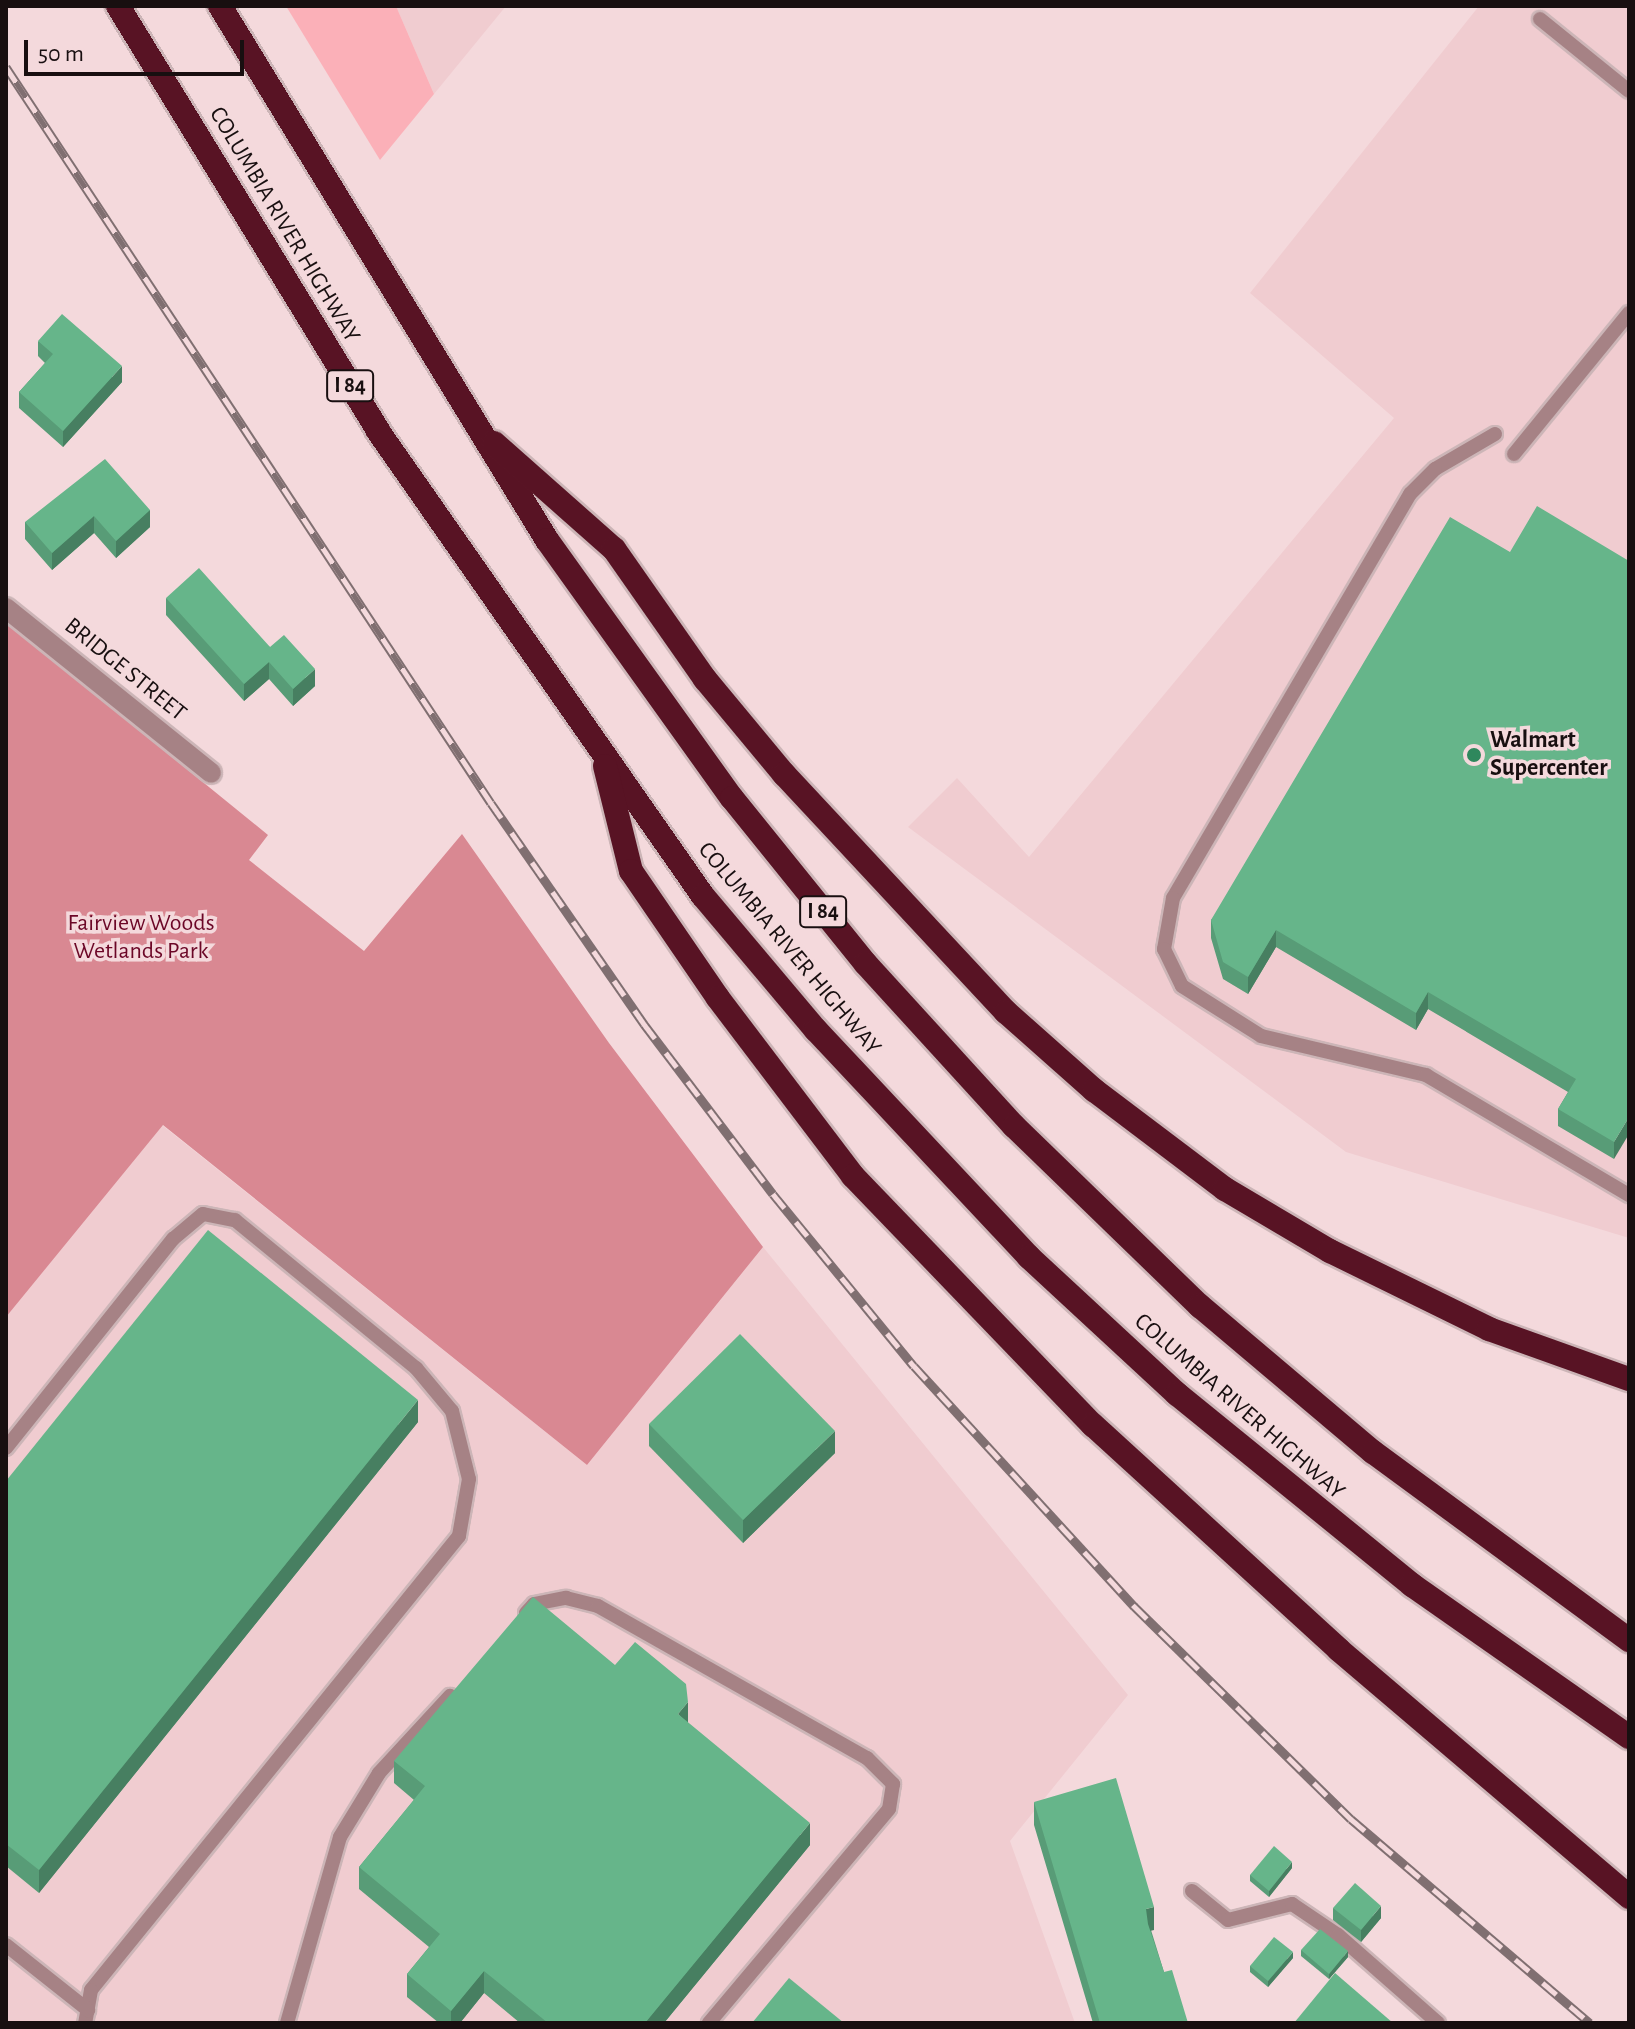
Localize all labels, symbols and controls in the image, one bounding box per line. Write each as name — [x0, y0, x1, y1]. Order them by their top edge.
scale bar — [28, 24, 248, 74]
text: 50 m — [38, 42, 84, 66]
street label: COLUMBIA RIVER HIGHWAY — [202, 102, 366, 348]
road number: I 84 — [326, 368, 374, 404]
street label: BRIDGE STREET — [58, 612, 192, 728]
place label: Walmart Supercenter — [1490, 727, 1607, 783]
marker: Walmart Supercenter — [1465, 746, 1483, 764]
street label: COLUMBIA RIVER HIGHWAY — [691, 836, 887, 1062]
road number: I 84 — [799, 894, 847, 930]
park label: Fairview Woods Wetlands Park — [67, 910, 215, 966]
street label: COLUMBIA RIVER HIGHWAY — [1128, 1308, 1350, 1506]

